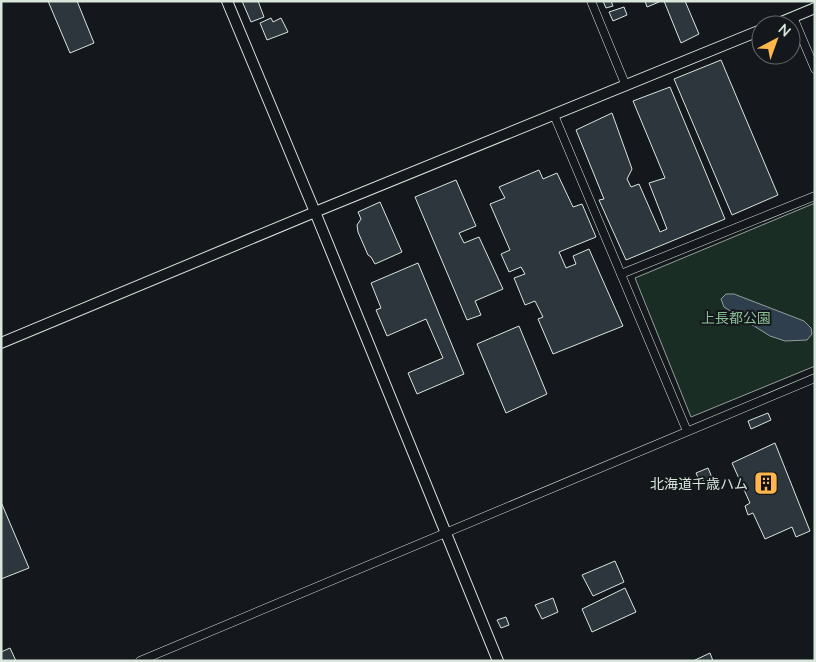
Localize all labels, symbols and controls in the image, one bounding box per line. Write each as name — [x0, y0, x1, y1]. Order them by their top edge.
north arrow — [751, 15, 801, 65]
text: N — [775, 20, 795, 40]
park label: 上長都公園 — [701, 309, 771, 326]
building icon: 北海道千歳ハム — [753, 470, 779, 496]
place label: 北海道千歳ハム — [650, 475, 748, 492]

